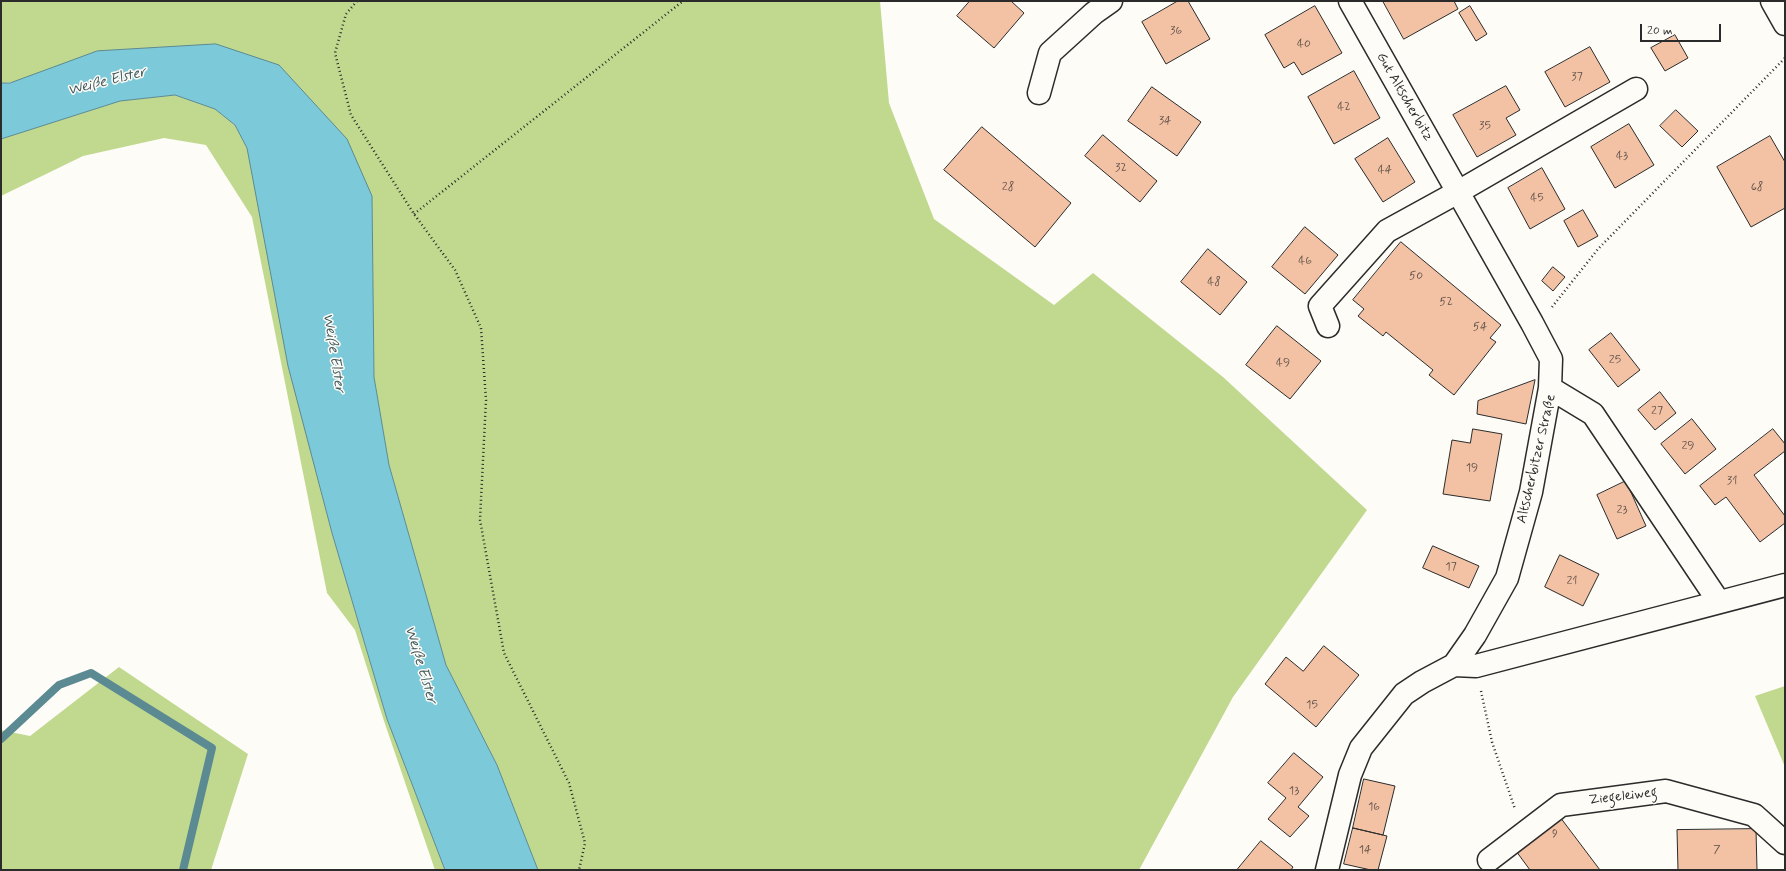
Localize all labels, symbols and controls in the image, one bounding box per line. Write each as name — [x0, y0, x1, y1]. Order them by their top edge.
scale bar — [1642, 16, 1723, 42]
text: 20 m — [1647, 23, 1673, 39]
house number: 36 — [1170, 24, 1182, 38]
house number: 40 — [1297, 37, 1311, 51]
street label: Gut Altscherbitz — [1372, 50, 1436, 144]
water label: Weiße Elster — [66, 64, 148, 100]
house number: 37 — [1571, 70, 1583, 84]
house number: 42 — [1337, 100, 1351, 114]
house number: 34 — [1159, 114, 1171, 128]
house number: 35 — [1479, 119, 1491, 133]
house number: 43 — [1616, 149, 1628, 163]
house number: 32 — [1115, 161, 1127, 175]
house number: 44 — [1378, 163, 1392, 177]
house number: 28 — [1002, 180, 1014, 194]
house number: 68 — [1751, 180, 1763, 194]
house number: 45 — [1530, 191, 1544, 205]
house number: 46 — [1298, 254, 1312, 268]
house number: 50 — [1409, 269, 1423, 283]
house number: 48 — [1207, 275, 1221, 289]
house number: 52 — [1439, 295, 1453, 309]
water label: Weiße Elster — [318, 312, 348, 394]
house number: 54 — [1473, 320, 1487, 334]
house number: 25 — [1609, 353, 1621, 367]
house number: 49 — [1276, 356, 1290, 370]
street label: Altscherbitzer Straße — [1514, 393, 1560, 525]
house number: 27 — [1651, 404, 1663, 418]
house number: 29 — [1681, 439, 1695, 453]
house number: 19 — [1466, 461, 1478, 475]
house number: 31 — [1727, 474, 1737, 488]
house number: 23 — [1617, 503, 1627, 517]
house number: 17 — [1445, 560, 1457, 574]
house number: 21 — [1566, 574, 1578, 588]
water label: Weiße Elster — [400, 624, 440, 706]
house number: 15 — [1306, 698, 1318, 712]
house number: 13 — [1289, 784, 1299, 798]
street label: Ziegeleiweg — [1588, 784, 1658, 810]
house number: 16 — [1368, 800, 1380, 814]
house number: 9 — [1552, 827, 1558, 841]
house number: 14 — [1359, 843, 1371, 857]
house number: 7 — [1713, 843, 1721, 857]

